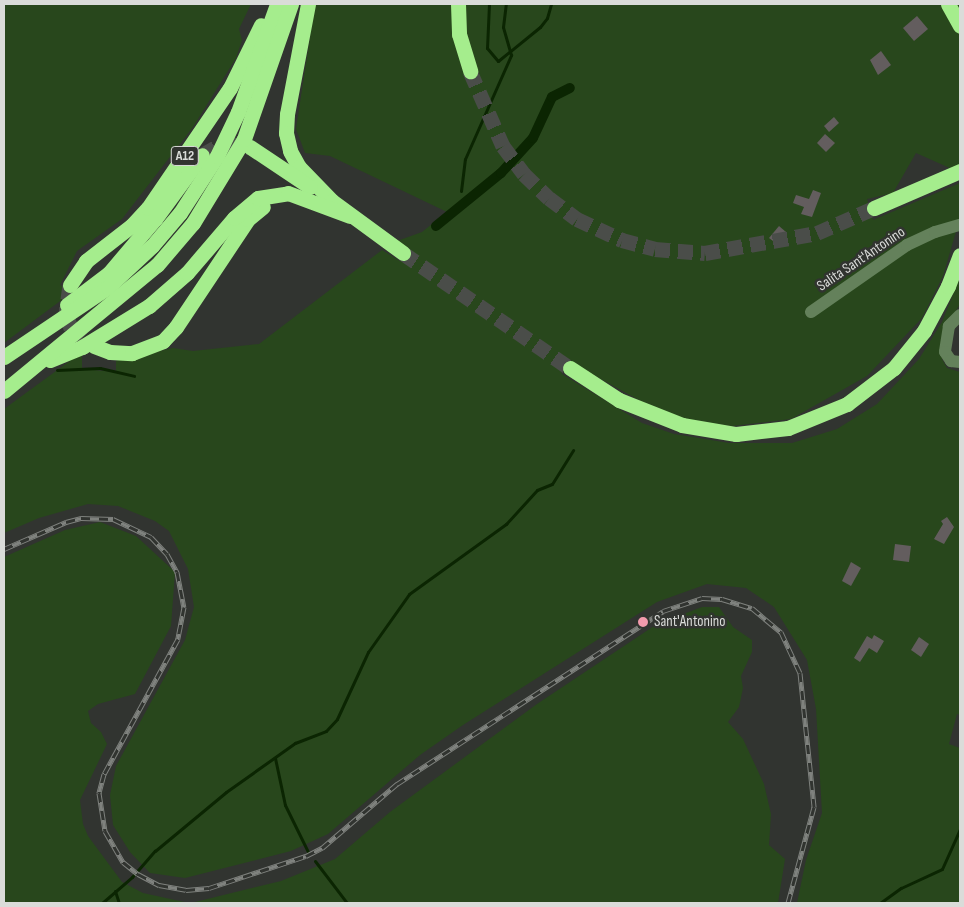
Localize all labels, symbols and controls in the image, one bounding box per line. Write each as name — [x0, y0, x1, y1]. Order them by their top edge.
road number: A12 — [170, 144, 200, 168]
street label: Salita Sant'Antonino — [814, 223, 908, 295]
place label: Sant'Antonino — [654, 613, 725, 631]
marker: Sant'Antonino — [636, 615, 650, 629]

